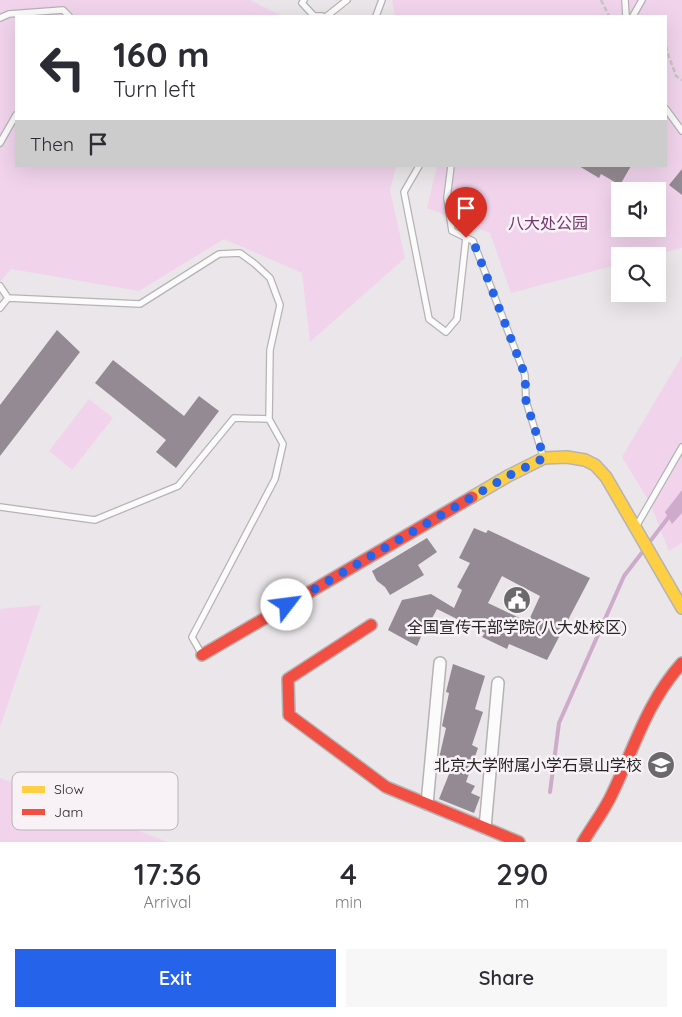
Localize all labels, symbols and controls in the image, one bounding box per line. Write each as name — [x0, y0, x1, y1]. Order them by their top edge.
text: 160 m — [113, 32, 210, 76]
icon: left — [30, 35, 95, 100]
text: Turn left — [113, 75, 196, 103]
icon: arrive — [84, 130, 112, 158]
text: Then — [30, 132, 74, 156]
map controls — [611, 182, 666, 302]
button: sound — [611, 182, 666, 237]
pin — [445, 187, 487, 238]
icon: arrive — [452, 194, 480, 222]
park label: 八大处公园 — [508, 213, 588, 233]
button: search — [611, 247, 666, 302]
position arrow — [260, 578, 312, 630]
public building icon: 全国宣传干部学院(八大处校区) — [502, 585, 532, 615]
place label: 全国宣传干部学院(八大处校区) — [407, 617, 627, 637]
school or university icon: 北京大学附属小学石景山学校 — [646, 750, 676, 780]
place label: 北京大学附属小学石景山学校 — [434, 755, 642, 775]
legend — [12, 772, 178, 830]
text: Slow — [54, 780, 84, 798]
text: Jam — [54, 803, 83, 821]
text: 17:36 — [134, 855, 201, 893]
text: 4 — [340, 855, 357, 893]
text: 290 — [496, 855, 548, 893]
text: Arrival — [144, 892, 191, 912]
text: min — [335, 892, 362, 912]
text: m — [515, 892, 529, 912]
button: Exit — [15, 949, 336, 1007]
button: Share — [346, 949, 667, 1007]

